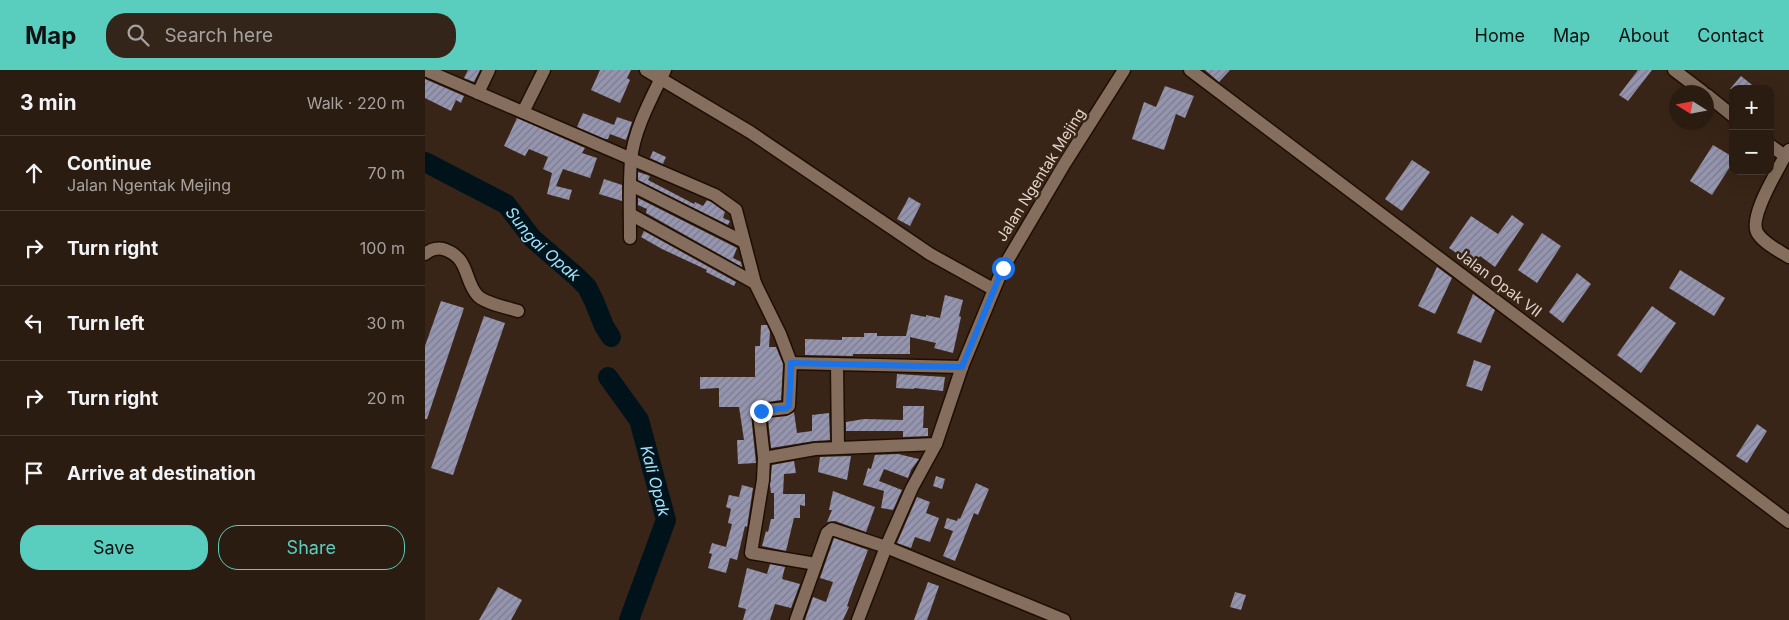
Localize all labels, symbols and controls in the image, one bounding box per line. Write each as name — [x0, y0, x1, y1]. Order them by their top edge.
search box — [106, 13, 456, 58]
text: Map — [25, 21, 76, 50]
icon: search — [124, 21, 152, 49]
text: Search here — [164, 24, 273, 47]
text: Home — [1475, 25, 1525, 46]
text: Map — [1553, 25, 1590, 46]
text: About — [1618, 25, 1669, 46]
text: Contact — [1697, 25, 1764, 46]
north arrow — [1669, 85, 1714, 130]
map controls — [1729, 85, 1774, 175]
button: + — [1729, 85, 1774, 130]
text: 3 min — [20, 90, 76, 115]
text: Walk · 220 m — [307, 93, 405, 113]
street label: Jalan Ngentak Mejing — [992, 105, 1089, 245]
button: − — [1729, 130, 1774, 175]
text: Continue — [67, 152, 152, 175]
icon: ahead — [20, 159, 48, 187]
text: 70 m — [368, 163, 405, 183]
text: Jalan Ngentak Mejing — [67, 175, 231, 195]
water label: Sungai Opak — [502, 203, 585, 286]
icon: right — [20, 234, 48, 262]
text: Turn right — [67, 237, 158, 260]
text: 100 m — [360, 238, 405, 258]
street label: Jalan Opak VII — [1453, 244, 1546, 321]
route start — [992, 257, 1015, 280]
icon: left — [20, 309, 48, 337]
text: Turn left — [67, 312, 145, 335]
text: 30 m — [367, 313, 405, 333]
icon: right — [20, 384, 48, 412]
text: Turn right — [67, 387, 158, 410]
text: 20 m — [367, 388, 405, 408]
route end — [750, 400, 773, 423]
water label: Kali Opak — [636, 443, 675, 519]
icon: arrive — [20, 459, 48, 487]
text: Arrive at destination — [67, 462, 256, 485]
button: Save — [20, 525, 208, 570]
button: Share — [218, 525, 405, 570]

